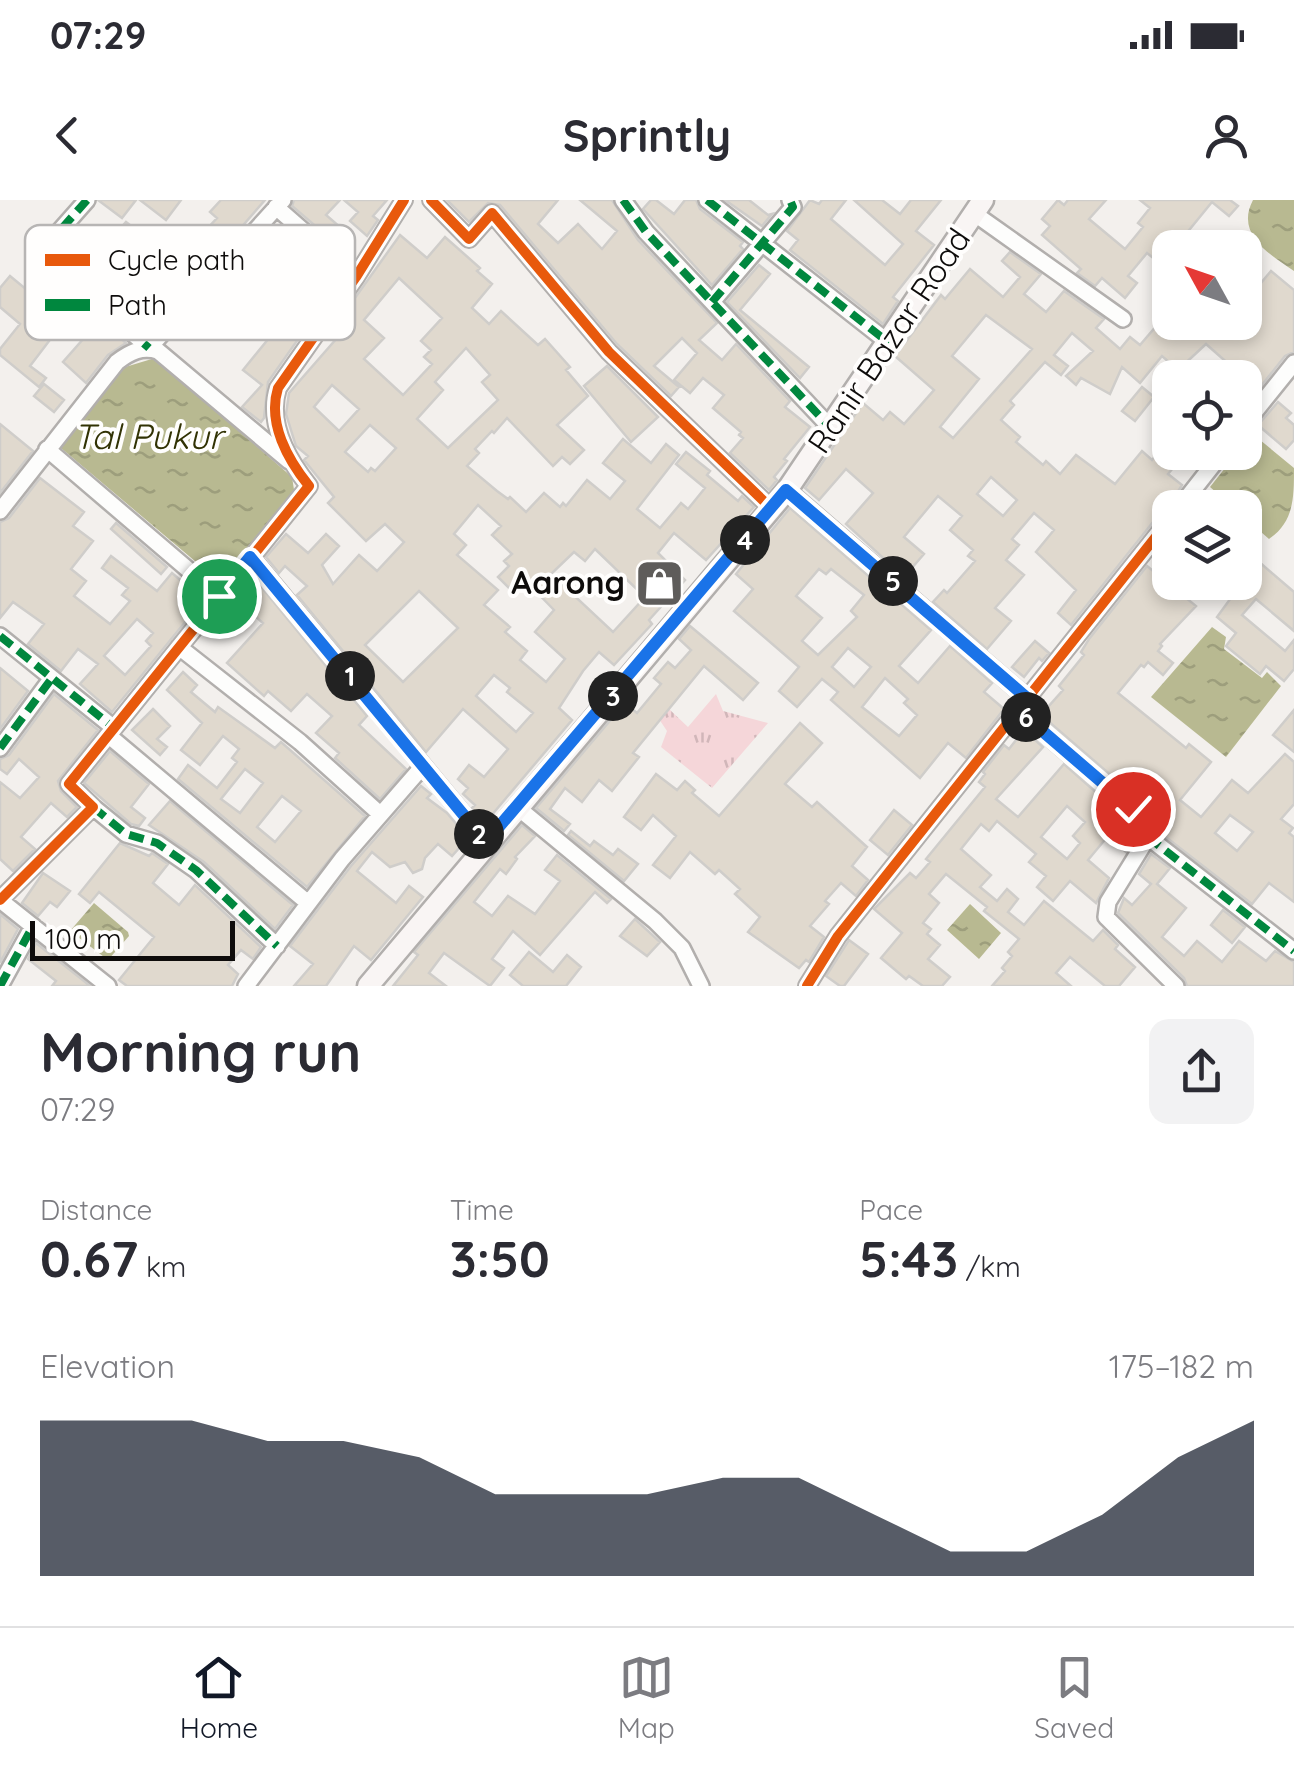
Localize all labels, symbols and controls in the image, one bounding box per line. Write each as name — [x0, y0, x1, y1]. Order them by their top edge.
text: 07:29 — [50, 11, 146, 59]
text: Sprintly — [563, 107, 731, 163]
icon: back — [40, 108, 95, 163]
icon: person — [1199, 108, 1254, 163]
street label: Ranir Bazar Road — [798, 220, 978, 461]
legend — [25, 225, 355, 340]
north arrow — [1152, 230, 1262, 340]
map controls — [1152, 230, 1262, 600]
text: Cycle path — [108, 242, 246, 277]
text: Path — [108, 287, 167, 322]
button: locate — [1152, 360, 1262, 470]
water label: Tal Pukur — [74, 414, 227, 458]
button: layers — [1152, 490, 1262, 600]
pin: 4 — [720, 515, 770, 565]
text: 4 — [737, 522, 753, 557]
pin — [177, 554, 262, 639]
pin: 5 — [868, 556, 918, 606]
shop icon: Aarong — [634, 557, 686, 609]
place label: Aarong — [511, 562, 625, 602]
text: 5 — [885, 563, 901, 598]
icon: arrive — [192, 569, 247, 624]
pin: 1 — [325, 651, 375, 701]
text: 1 — [345, 658, 355, 693]
pin: 3 — [588, 671, 638, 721]
text: 3 — [605, 678, 621, 713]
pin: 6 — [1001, 692, 1051, 742]
text: 6 — [1018, 699, 1034, 734]
pin — [1091, 767, 1176, 852]
icon: check — [1106, 782, 1161, 837]
pin: 2 — [454, 809, 504, 859]
text: 2 — [471, 816, 487, 851]
scale bar — [30, 916, 235, 960]
text: 100 m — [45, 921, 122, 956]
text: Morning run — [40, 1017, 361, 1086]
button: share — [1149, 1019, 1254, 1124]
text: 07:29 — [40, 1089, 115, 1129]
text: Distance — [40, 1192, 152, 1227]
text: Time — [450, 1192, 514, 1227]
text: Pace — [859, 1192, 923, 1227]
text: 0.67 — [40, 1227, 138, 1290]
text: 3:50 — [450, 1227, 550, 1290]
text: 5:43 — [859, 1227, 958, 1290]
text: km — [138, 1249, 186, 1284]
text: /km — [958, 1249, 1021, 1284]
text: Elevation — [40, 1346, 175, 1386]
text: 175–182 m — [1109, 1346, 1254, 1386]
tab: Home — [180, 1650, 258, 1745]
tab: Map — [618, 1650, 675, 1745]
tab: Saved — [1034, 1650, 1114, 1745]

